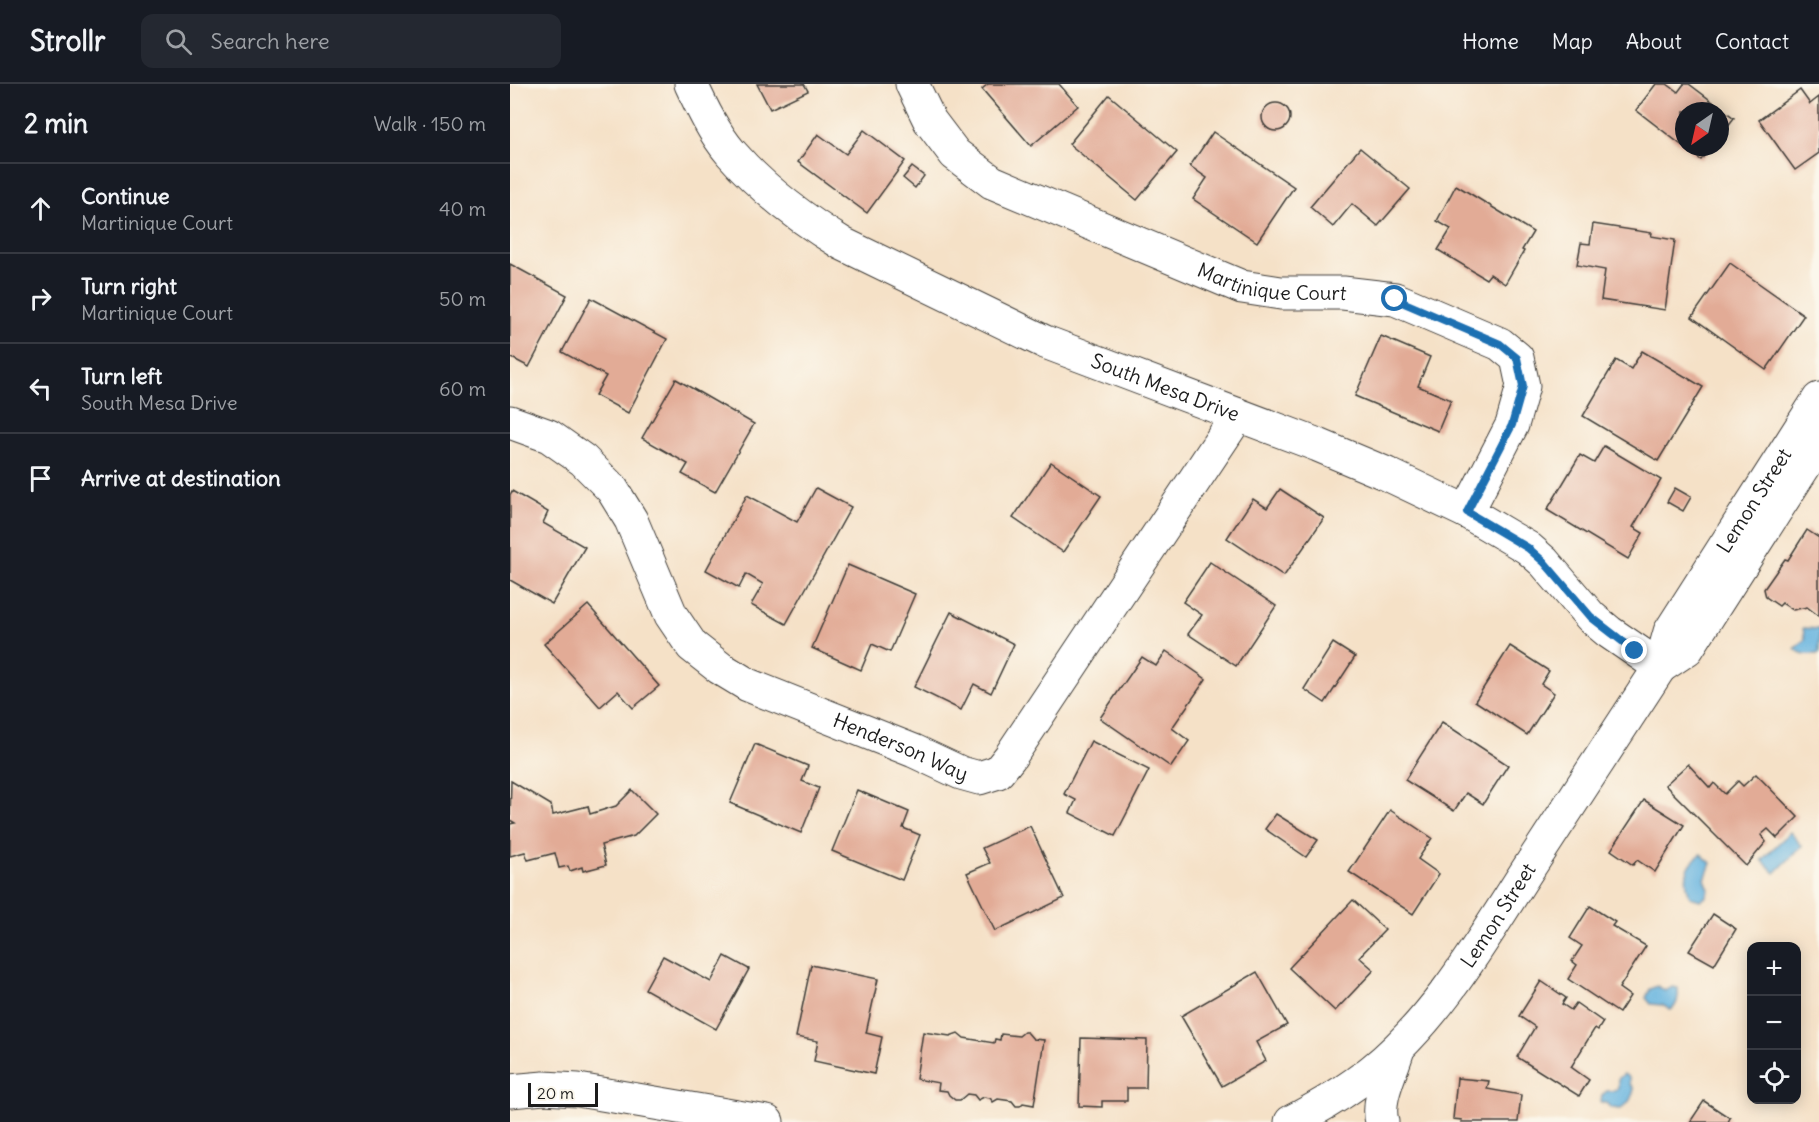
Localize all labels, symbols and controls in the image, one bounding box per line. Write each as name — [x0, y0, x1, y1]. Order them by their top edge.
search box — [141, 14, 561, 68]
text: Strollr — [30, 23, 105, 59]
icon: search — [162, 25, 195, 58]
text: Search here — [210, 27, 330, 55]
text: Home — [1462, 28, 1519, 55]
text: Map — [1552, 28, 1593, 55]
text: About — [1626, 28, 1682, 55]
text: Contact — [1715, 28, 1789, 55]
north arrow — [1675, 102, 1729, 156]
text: 2 min — [24, 107, 88, 140]
text: Walk · 150 m — [374, 111, 486, 136]
text: Continue — [81, 182, 170, 210]
icon: ahead — [24, 192, 57, 225]
text: 40 m — [439, 196, 486, 221]
text: Martinique Court — [81, 210, 233, 235]
street label: Martinique Court — [1194, 257, 1348, 305]
text: Turn right — [81, 272, 177, 300]
icon: right — [24, 282, 57, 315]
route start — [1381, 285, 1407, 311]
text: 50 m — [439, 286, 486, 311]
text: Martinique Court — [81, 300, 233, 325]
street label: South Mesa Drive — [1088, 348, 1243, 426]
text: Turn left — [81, 362, 162, 390]
icon: left — [24, 372, 57, 405]
text: 60 m — [439, 376, 486, 401]
text: South Mesa Drive — [81, 390, 238, 415]
street label: Lemon Street — [1711, 443, 1797, 557]
icon: arrive — [24, 462, 57, 495]
text: Arrive at destination — [81, 464, 281, 492]
route end — [1621, 637, 1647, 663]
street label: Henderson Way — [830, 707, 970, 786]
street label: Lemon Street — [1455, 858, 1541, 972]
map controls — [1747, 942, 1801, 1104]
button: + — [1747, 942, 1801, 996]
button: − — [1747, 996, 1801, 1050]
button: locate — [1747, 1050, 1801, 1104]
scale bar — [528, 1080, 598, 1108]
text: 20 m — [537, 1083, 574, 1103]

